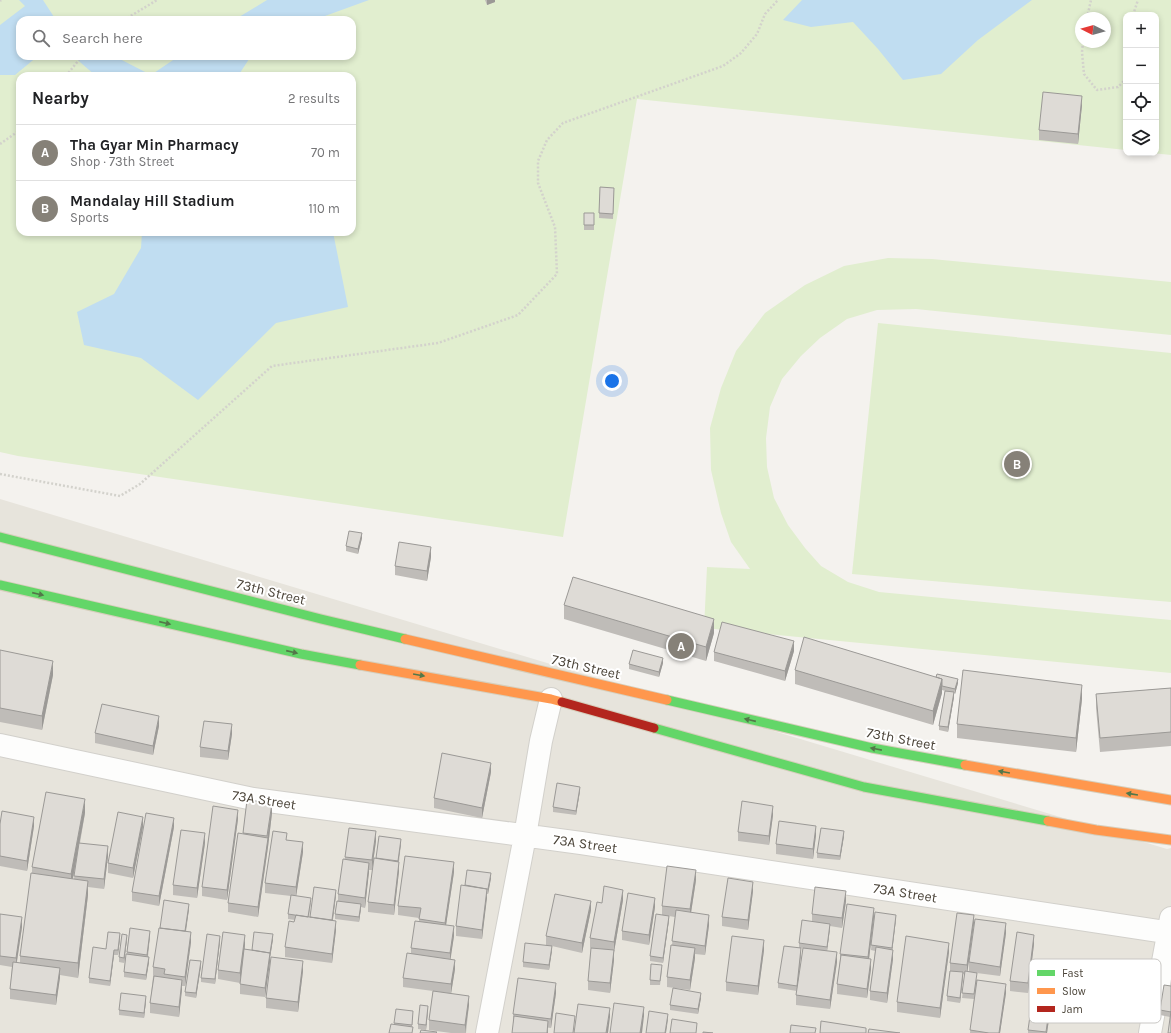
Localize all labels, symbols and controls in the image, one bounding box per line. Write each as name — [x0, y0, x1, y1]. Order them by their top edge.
north arrow — [1075, 12, 1111, 48]
map controls — [1123, 12, 1159, 156]
button: + — [1123, 12, 1159, 48]
search box — [16, 16, 356, 60]
icon: search — [30, 27, 52, 49]
text: Search here — [62, 29, 143, 47]
button: − — [1123, 48, 1159, 84]
button: locate — [1123, 84, 1159, 120]
text: Nearby — [32, 88, 89, 108]
text: 2 results — [288, 91, 340, 106]
button: layers — [1123, 120, 1159, 156]
text: Tha Gyar Min Pharmacy — [70, 136, 238, 154]
text: A — [41, 145, 49, 160]
text: 70 m — [311, 145, 340, 160]
text: Shop · 73th Street — [70, 154, 174, 169]
text: Mandalay Hill Stadium — [70, 192, 234, 210]
text: B — [41, 201, 49, 216]
text: 110 m — [308, 201, 340, 216]
text: Sports — [70, 210, 109, 225]
your location — [602, 371, 622, 391]
pin: B — [1004, 449, 1030, 479]
street label: 73th Street — [235, 575, 307, 609]
one-way arrow — [32, 591, 44, 597]
one-way arrow — [159, 620, 171, 626]
pin: A — [668, 631, 694, 661]
one-way arrow — [285, 649, 298, 655]
street label: 73th Street — [550, 651, 622, 683]
one-way arrow — [413, 672, 426, 678]
one-way arrow — [744, 716, 756, 722]
street label: 73th Street — [865, 724, 937, 754]
one-way arrow — [870, 746, 882, 752]
one-way arrow — [998, 769, 1010, 775]
street label: 73A Street — [231, 787, 297, 813]
one-way arrow — [1126, 791, 1139, 797]
street label: 73A Street — [552, 831, 618, 857]
street label: 73A Street — [872, 880, 938, 906]
legend — [1029, 959, 1161, 1023]
text: Fast — [1062, 967, 1083, 980]
text: Slow — [1062, 985, 1086, 998]
text: Jam — [1062, 1003, 1083, 1016]

